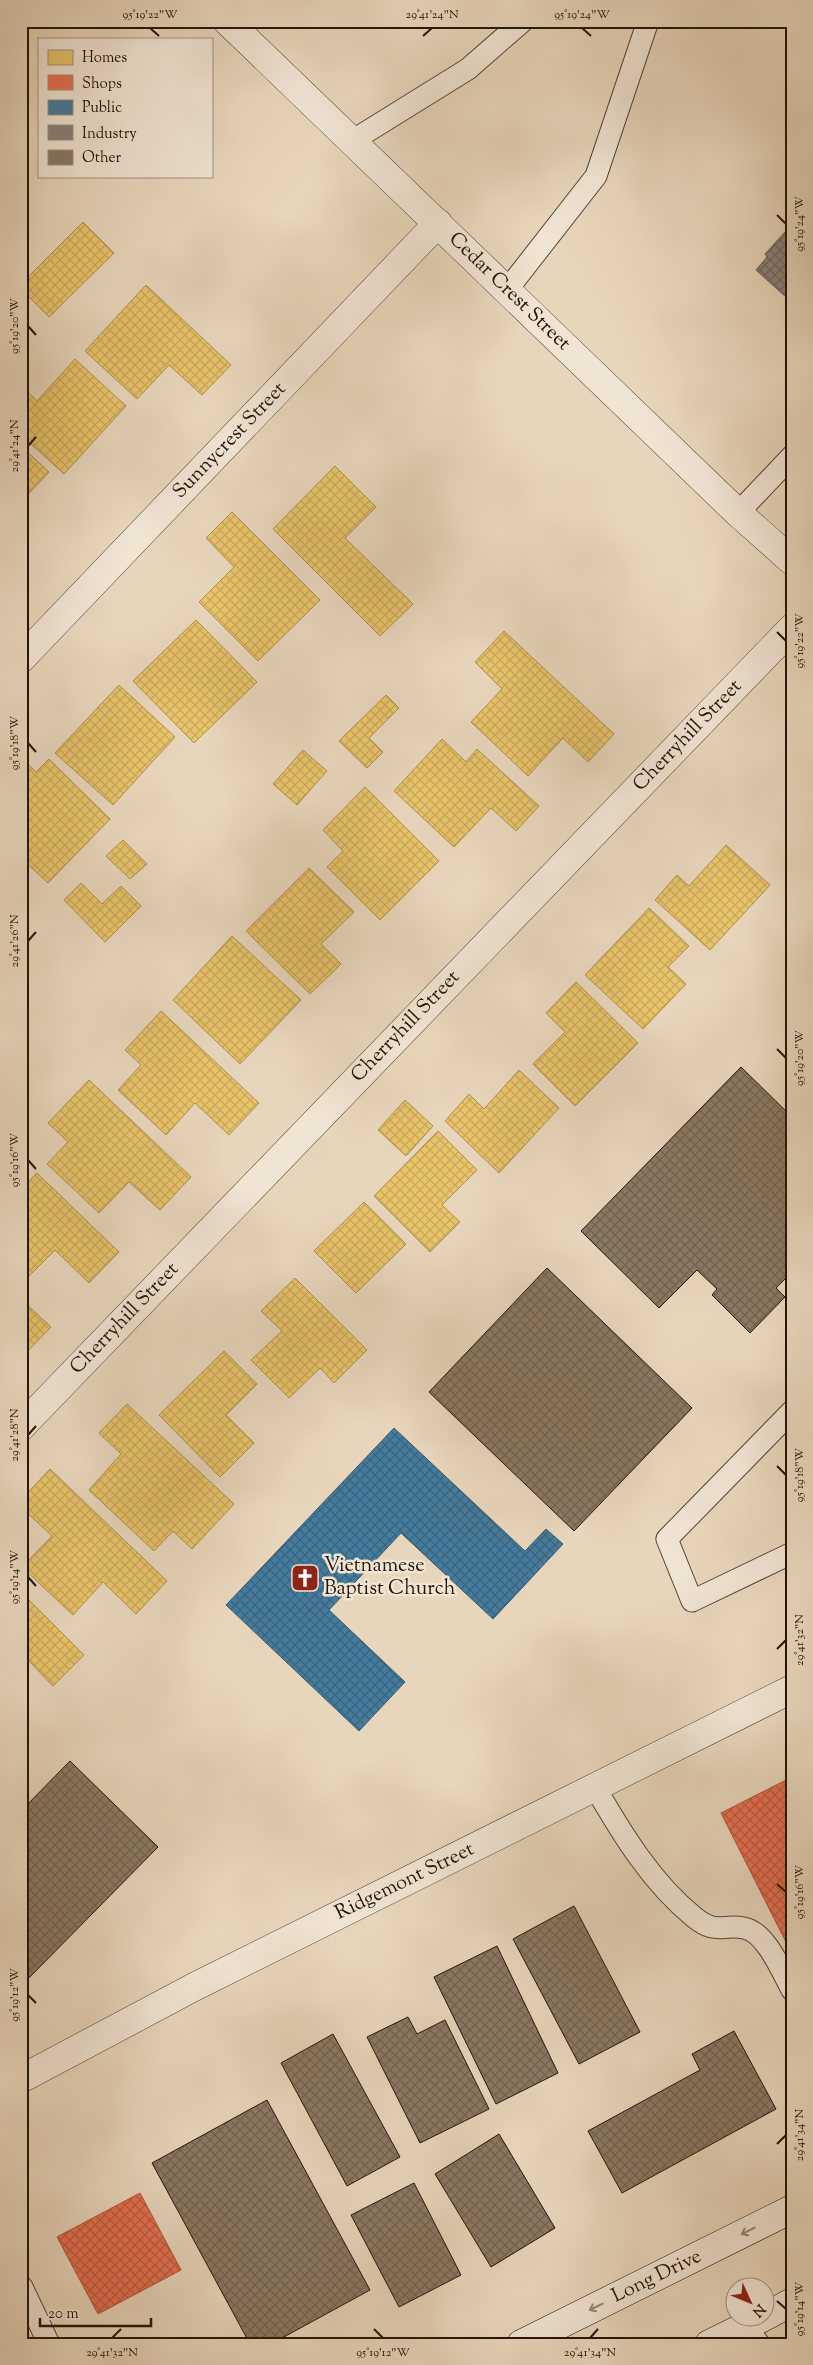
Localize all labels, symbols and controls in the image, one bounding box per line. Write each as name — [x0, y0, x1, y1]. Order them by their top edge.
text: 95°19'22"W — [122, 6, 178, 24]
text: 29°41'24"N — [406, 6, 459, 24]
text: 95°19'24"W — [554, 6, 611, 24]
legend — [38, 38, 212, 178]
text: Homes — [82, 48, 127, 69]
text: Shops — [82, 74, 122, 95]
text: Public — [82, 98, 122, 119]
text: Industry — [82, 124, 137, 145]
text: Other — [82, 148, 122, 169]
text: 95°19'24"W — [791, 195, 809, 252]
street label: Cedar Crest Street — [441, 226, 577, 358]
text: 95°19'20"W — [6, 297, 24, 354]
street label: Sunnycrest Street — [167, 376, 294, 506]
text: 29°41'24"N — [6, 419, 24, 472]
text: 95°19'22"W — [791, 613, 809, 669]
street label: Cherryhill Street — [627, 673, 749, 799]
text: 95°19'18"W — [6, 715, 24, 770]
text: 29°41'26"N — [6, 914, 24, 967]
street label: Cherryhill Street — [345, 964, 467, 1090]
text: 95°19'20"W — [791, 1029, 809, 1086]
text: 95°19'16"W — [6, 1132, 24, 1187]
street label: Cherryhill Street — [64, 1256, 186, 1382]
text: 29°41'28"N — [6, 1408, 24, 1462]
text: 95°19'18"W — [791, 1447, 809, 1502]
text: 95°19'14"W — [6, 1549, 24, 1604]
place label: Vietnamese Baptist Church — [324, 1552, 456, 1604]
church icon: Vietnamese Baptist Church — [290, 1563, 320, 1593]
text: 29°41'32"N — [791, 1614, 809, 1666]
street label: Ridgemont Street — [330, 1836, 480, 1928]
text: 95°19'16"W — [791, 1864, 809, 1919]
text: 95°19'12"W — [6, 1967, 24, 2022]
text: 29°41'34"N — [791, 2108, 809, 2161]
one-way arrow — [741, 2227, 756, 2236]
street label: Long Drive — [607, 2243, 707, 2311]
north arrow — [726, 2278, 776, 2328]
text: 95°19'14"W — [791, 2281, 809, 2336]
scale bar — [40, 2295, 151, 2327]
text: N — [747, 2299, 769, 2321]
one-way arrow — [589, 2302, 604, 2312]
text: 20 m — [48, 2304, 79, 2325]
text: 29°41'32"N — [86, 2344, 138, 2362]
text: 95°19'12"W — [356, 2344, 411, 2362]
text: 29°41'34"N — [564, 2344, 617, 2362]

